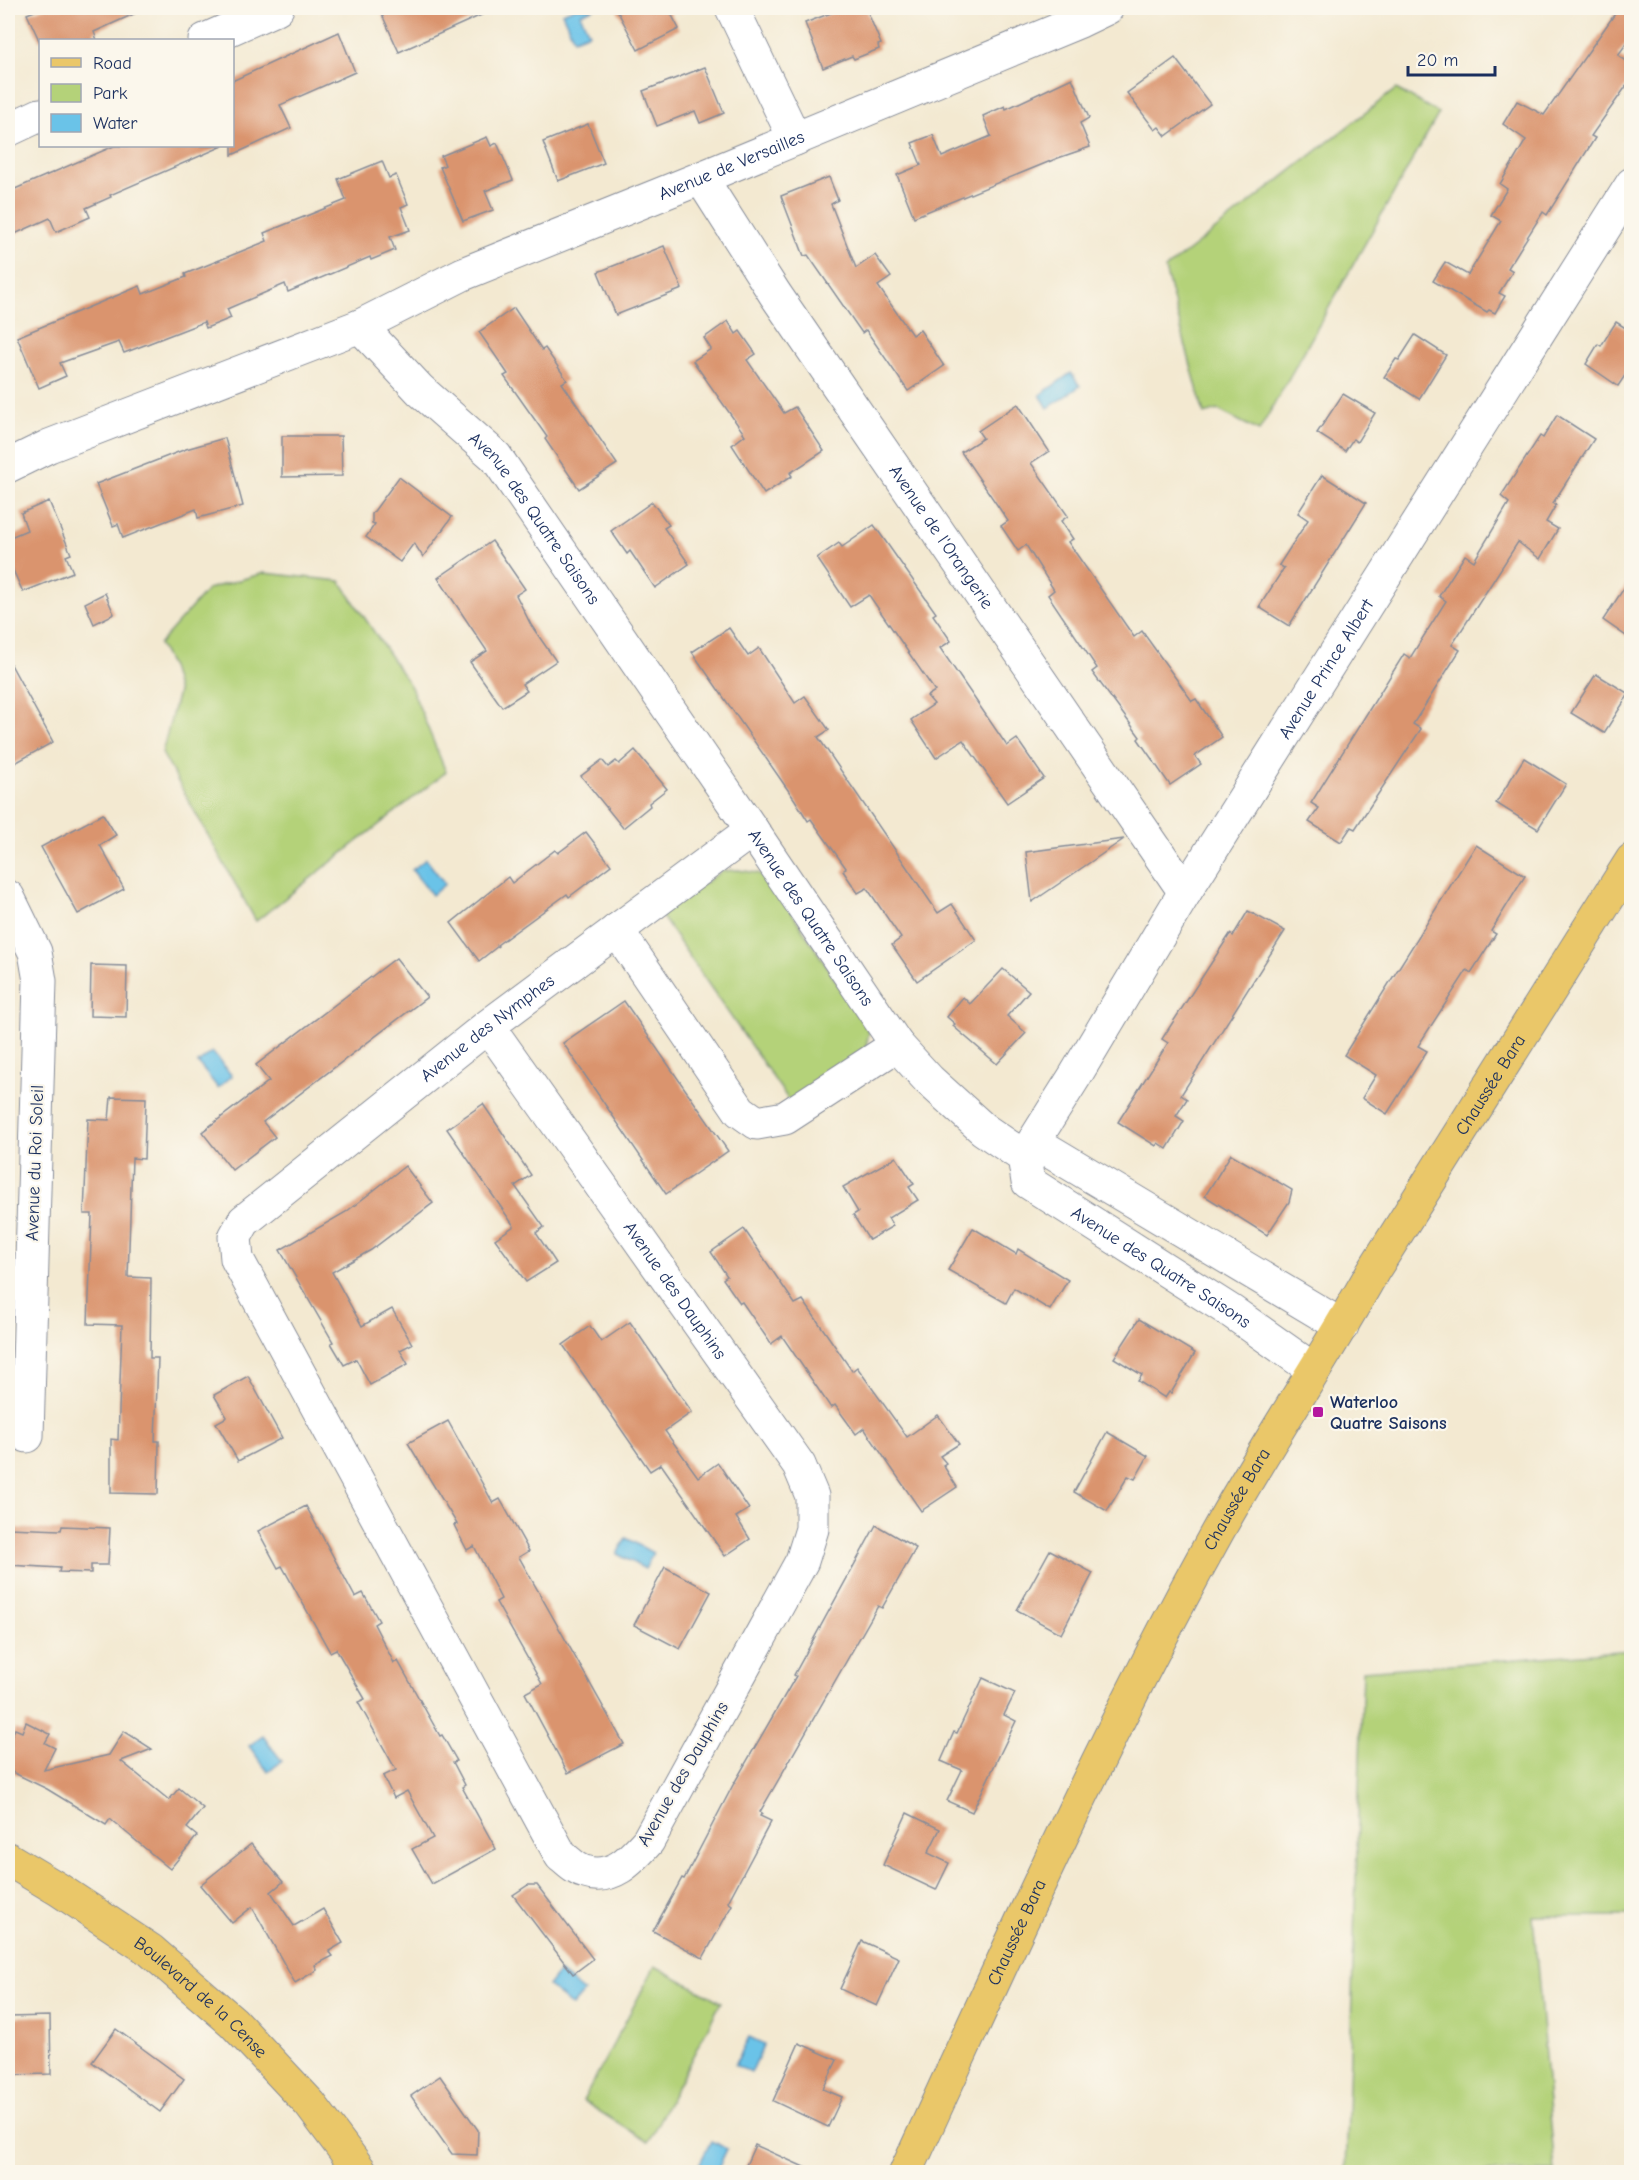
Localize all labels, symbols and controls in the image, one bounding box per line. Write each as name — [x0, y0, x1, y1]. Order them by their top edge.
legend — [39, 39, 234, 147]
scale bar — [1408, 39, 1495, 77]
text: 20 m — [1417, 50, 1458, 71]
text: Road — [93, 53, 132, 74]
text: Park — [93, 83, 128, 104]
text: Water — [93, 113, 138, 134]
street label: Avenue de Versailles — [656, 126, 807, 204]
street label: Avenue des Quatre Saisons — [465, 428, 605, 608]
street label: Avenue de l'Orangerie — [885, 461, 998, 613]
street label: Avenue Prince Albert — [1274, 594, 1378, 743]
street label: Avenue des Quatre Saisons — [744, 825, 878, 1010]
street label: Avenue des Nymphes — [416, 970, 558, 1086]
street label: Chaussée Bara — [1451, 1031, 1530, 1139]
street label: Avenue du Roi Soleil — [22, 1085, 48, 1241]
street label: Avenue des Quatre Saisons — [1067, 1202, 1255, 1332]
street label: Avenue des Dauphins — [619, 1218, 731, 1363]
place label: Waterloo Quatre Saisons — [1330, 1392, 1447, 1434]
marker: Waterloo Quatre Saisons — [1311, 1405, 1325, 1419]
street label: Chaussée Bara — [1199, 1444, 1275, 1554]
street label: Avenue des Dauphins — [633, 1698, 733, 1850]
street label: Chaussée Bara — [983, 1876, 1050, 1989]
street label: Boulevard de la Cense — [130, 1932, 272, 2062]

